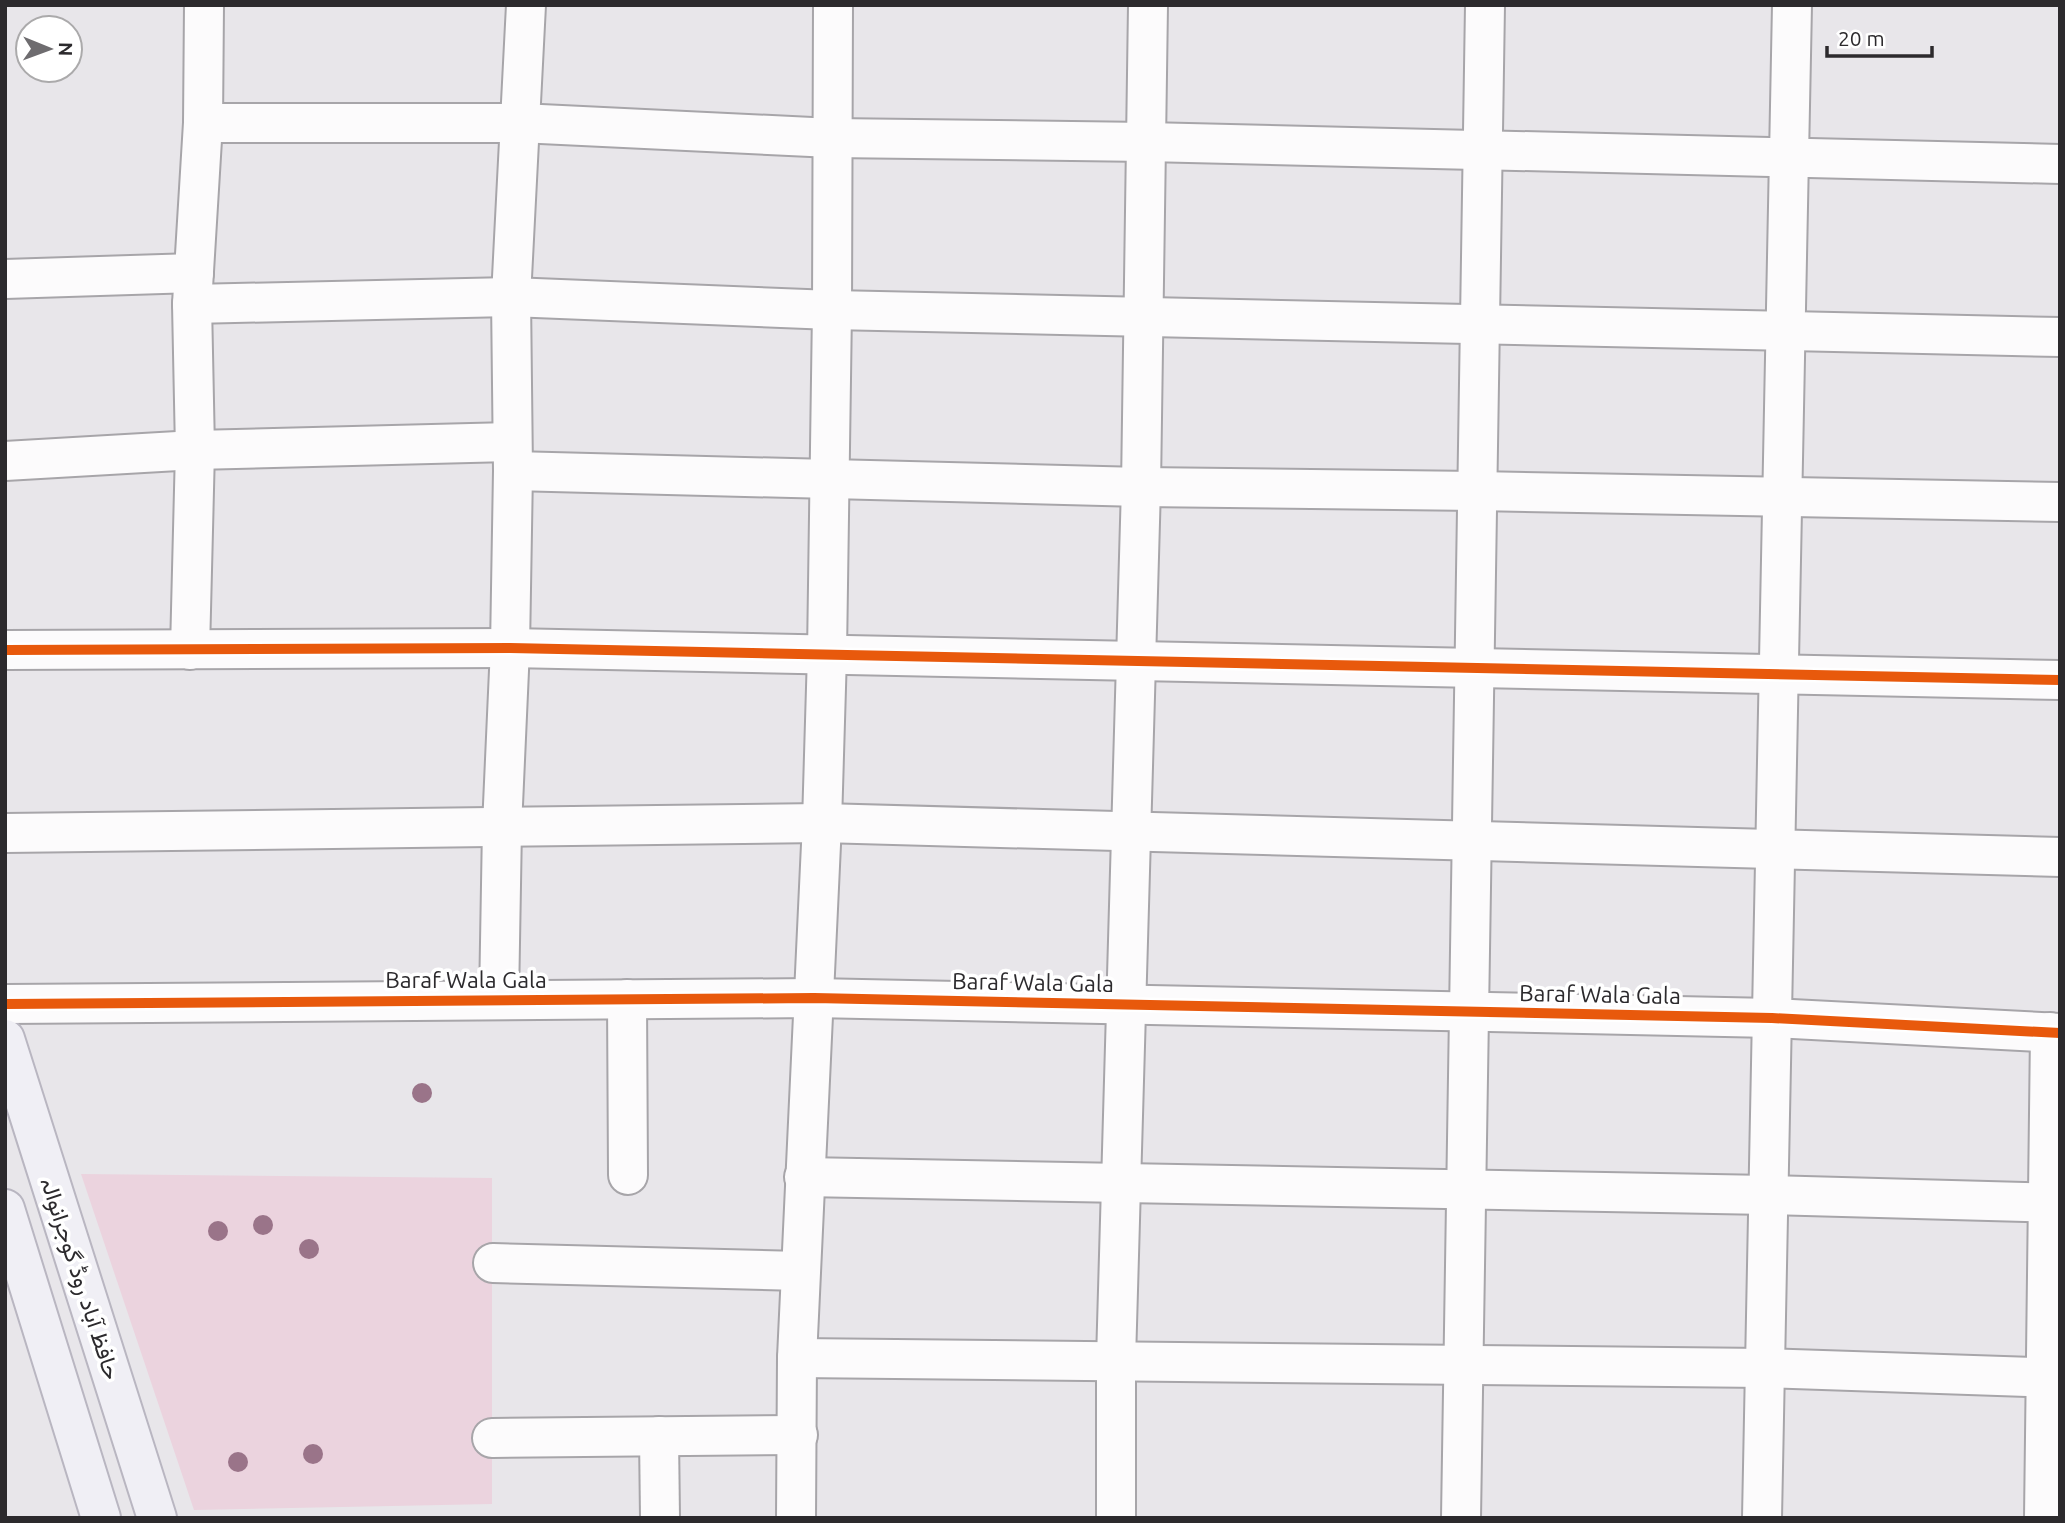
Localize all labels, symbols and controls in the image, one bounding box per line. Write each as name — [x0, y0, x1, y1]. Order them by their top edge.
north arrow — [14, 14, 84, 84]
scale bar — [1827, 14, 1932, 58]
text: 20 m — [1838, 26, 1885, 50]
text: N — [55, 42, 77, 57]
street label: Baraf Wala Gala — [385, 967, 547, 992]
street label: Baraf Wala Gala — [952, 968, 1114, 996]
street label: Baraf Wala Gala — [1519, 980, 1681, 1008]
street label: حافظ آباد روڈ گوجرانوالہ — [34, 1174, 126, 1383]

